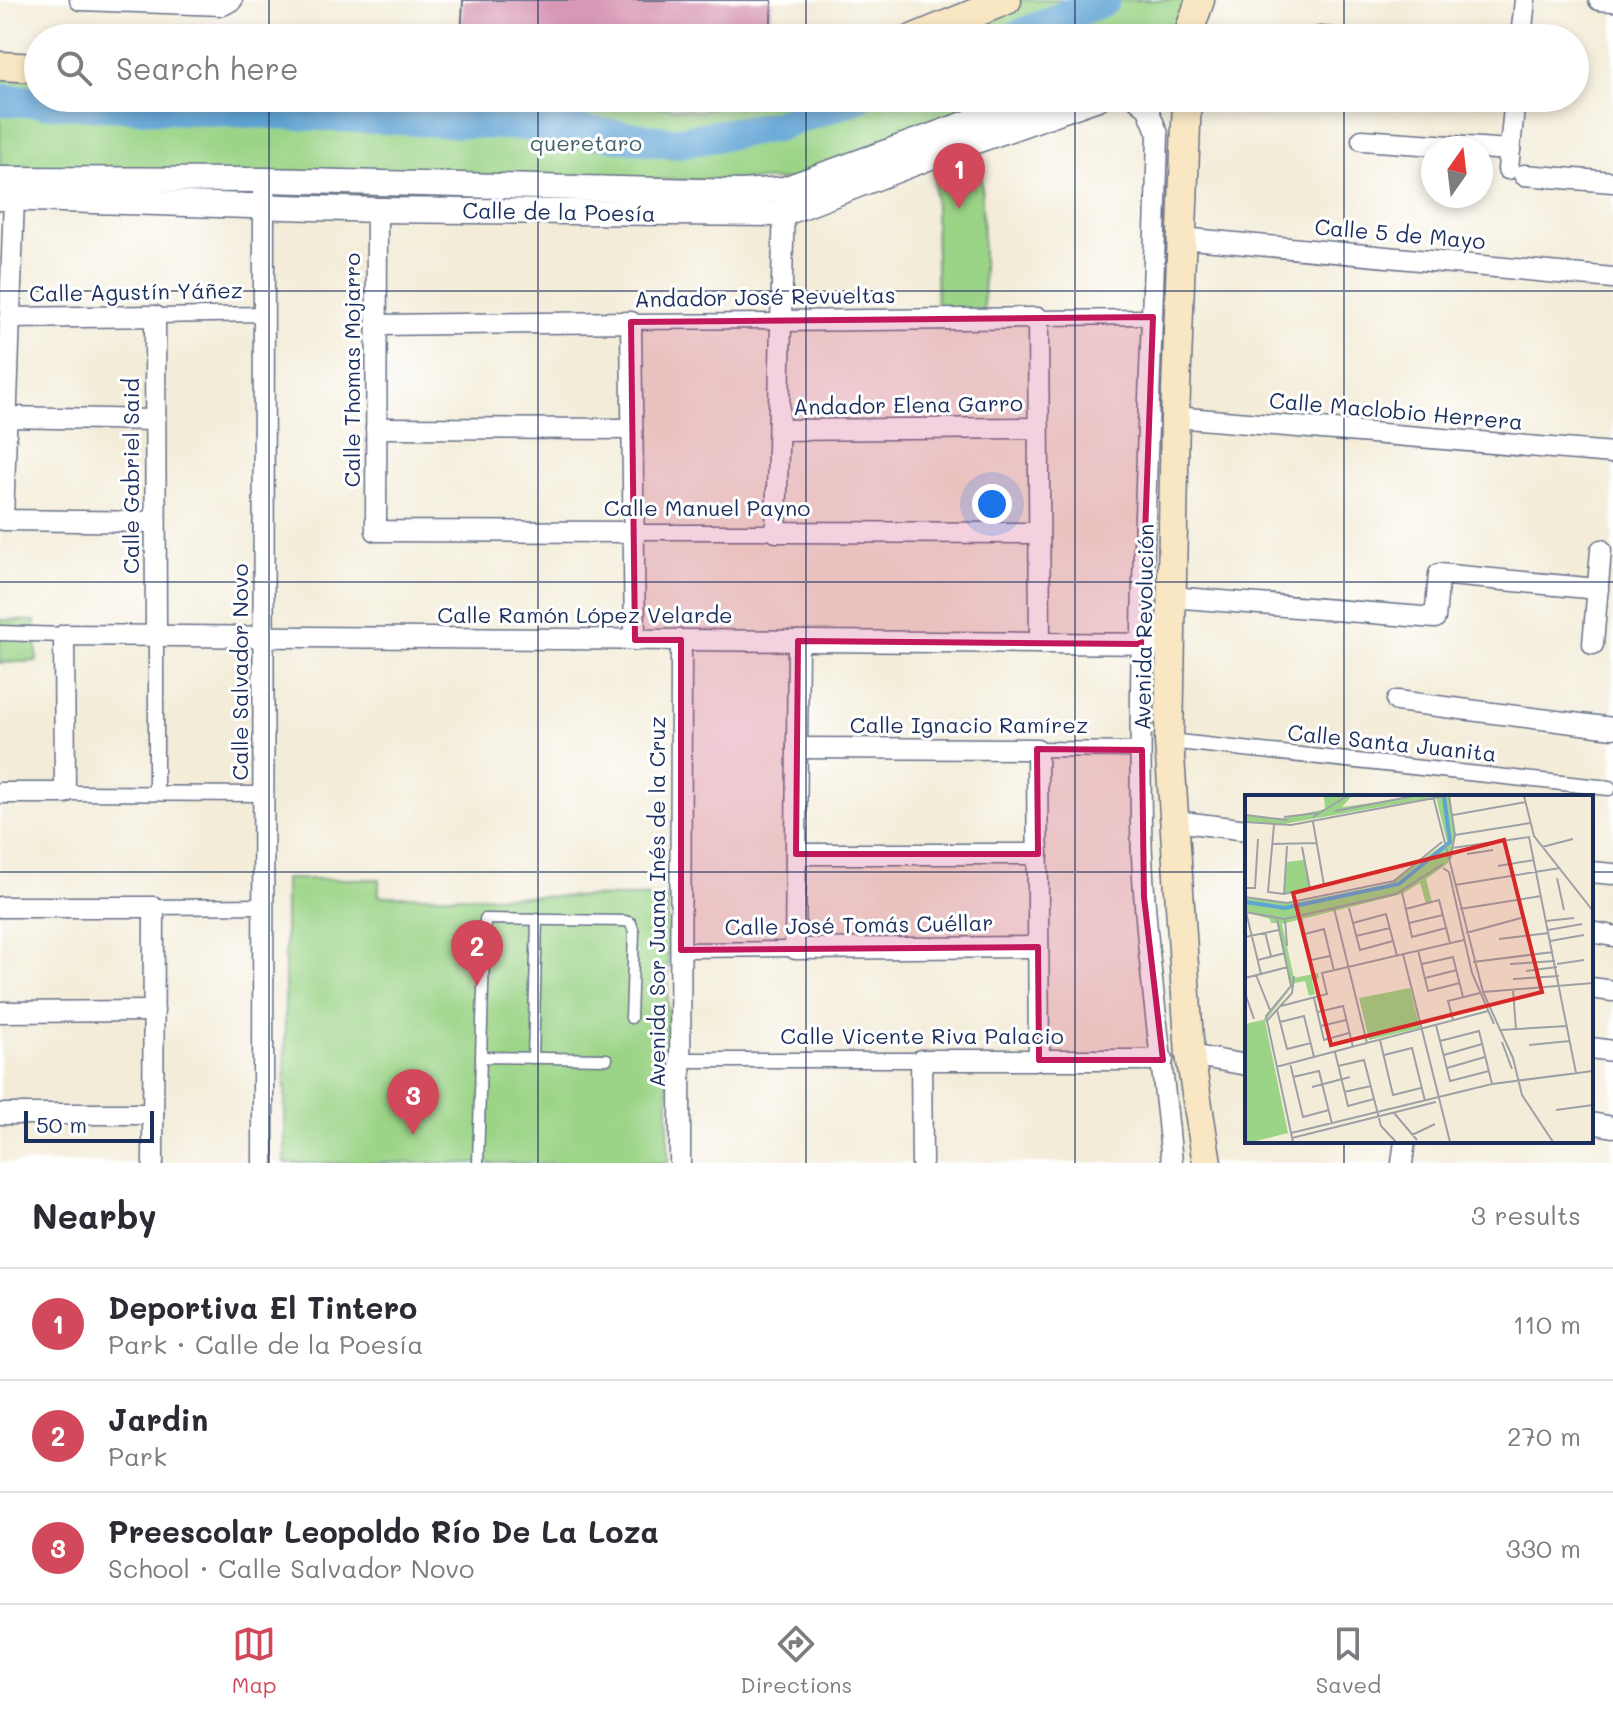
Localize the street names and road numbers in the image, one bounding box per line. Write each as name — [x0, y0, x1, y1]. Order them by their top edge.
street label: Calle de la Poesía — [462, 195, 656, 228]
street label: Calle 5 de Mayo — [1313, 212, 1487, 255]
street label: Calle Thomas Mojarro — [337, 253, 366, 487]
street label: Calle Agustín Yáñez — [29, 275, 243, 308]
street label: Andador José Revueltas — [634, 280, 896, 313]
street label: Calle Gabriel Said — [116, 378, 145, 574]
street label: Calle Maclobio Herrera — [1268, 385, 1524, 436]
street label: Andador Elena Garro — [793, 388, 1023, 421]
street label: Calle Manuel Payno — [604, 493, 810, 522]
street label: Avenida Revolución — [1127, 523, 1160, 731]
street label: Calle Salvador Novo — [225, 563, 254, 781]
street label: Calle Ramón López Velarde — [437, 600, 733, 629]
street label: Calle Ignacio Ramírez — [850, 710, 1088, 739]
street label: Avenida Sor Juana Inés de la Cruz — [642, 716, 671, 1088]
street label: Calle Santa Juanita — [1286, 717, 1498, 768]
street label: Calle José Tomás Cuéllar — [724, 908, 994, 941]
street label: Calle Vicente Riva Palacio — [780, 1021, 1064, 1050]

